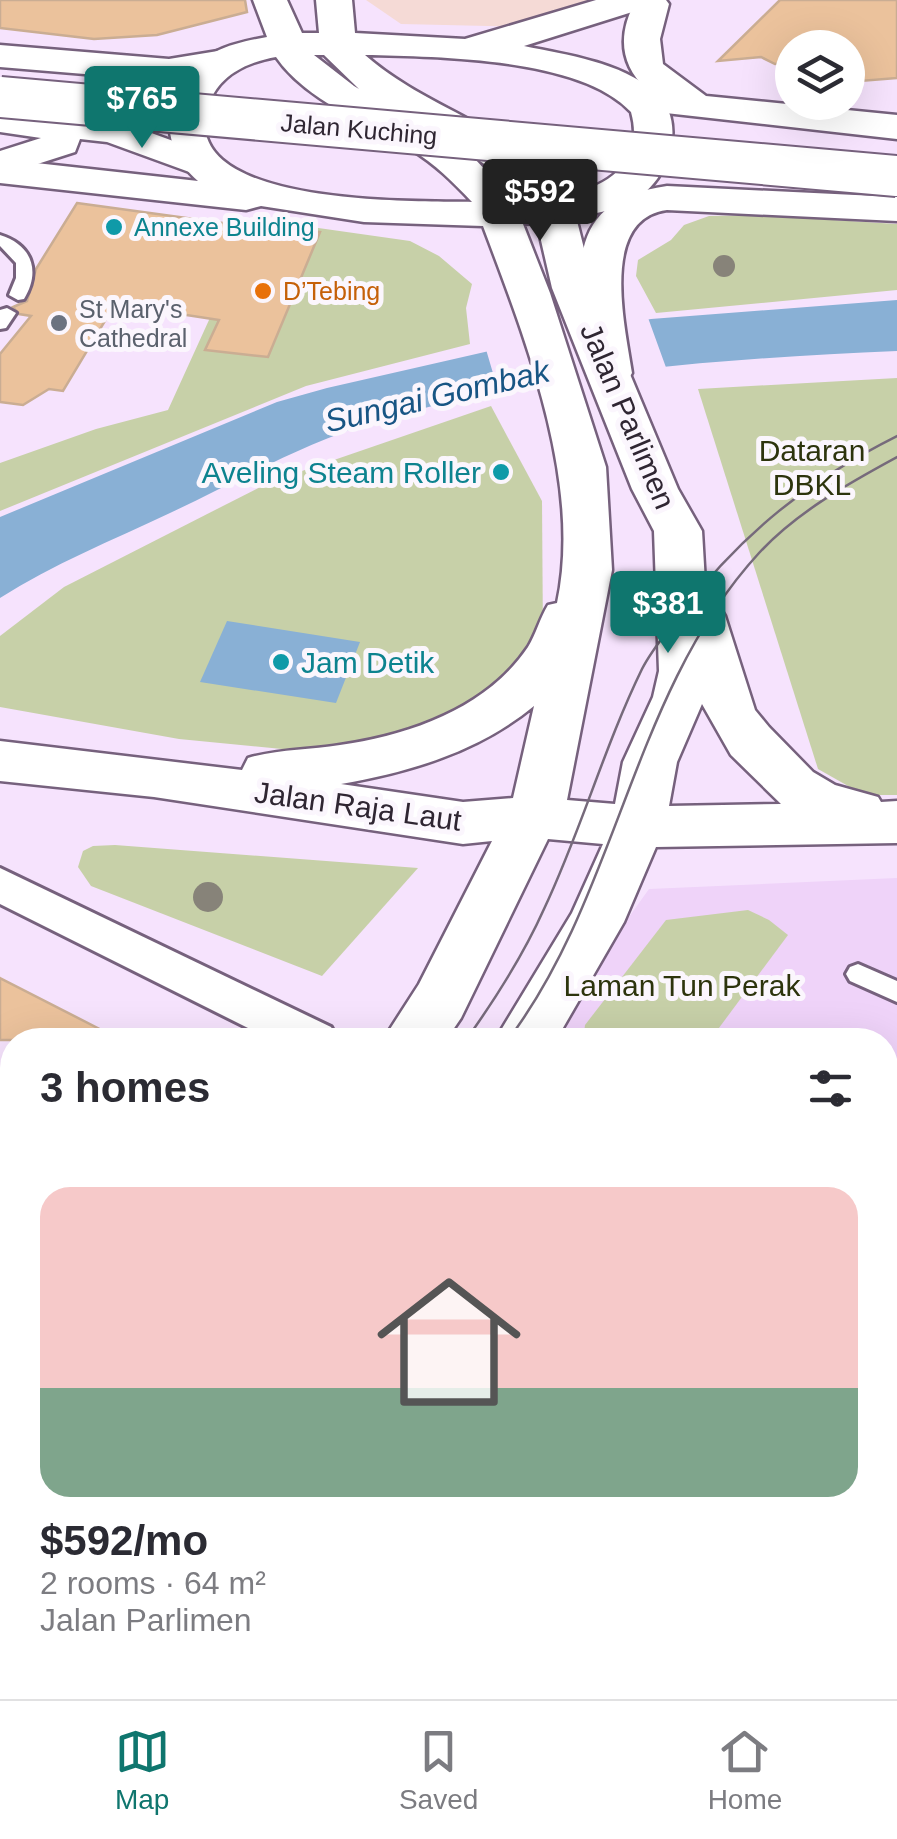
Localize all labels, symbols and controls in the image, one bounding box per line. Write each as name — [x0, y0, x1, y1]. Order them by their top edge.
map controls — [775, 30, 865, 120]
button: layers — [775, 30, 865, 120]
pin: $765 — [83, 66, 201, 151]
text: $765 — [106, 80, 178, 116]
street label: Jalan Kuching — [280, 108, 438, 150]
pin: $592 — [481, 159, 599, 244]
text: $592 — [504, 173, 576, 209]
place label: Annexe Building — [134, 213, 315, 241]
marker: Annexe Building — [103, 216, 125, 238]
place label: D’Tebing — [283, 277, 380, 305]
marker: D’Tebing — [252, 280, 274, 302]
place label: St Mary's Cathedral — [79, 295, 187, 352]
marker: St Mary's Cathedral — [48, 312, 70, 334]
street label: Jalan Parlimen — [574, 318, 682, 514]
water label: Sungai Gombak — [321, 352, 555, 439]
park label: Dataran DBKL — [759, 434, 865, 501]
place label: Aveling Steam Roller — [201, 456, 481, 489]
marker: Aveling Steam Roller — [490, 461, 512, 483]
pin: $381 — [609, 571, 727, 656]
text: $381 — [632, 585, 704, 621]
place label: Jam Detik — [301, 646, 435, 679]
marker: Jam Detik — [270, 651, 292, 673]
street label: Jalan Raja Laut — [252, 775, 464, 837]
park label: Laman Tun Perak — [564, 969, 801, 1002]
icon: filters — [803, 1061, 858, 1116]
text: 3 homes — [40, 1064, 210, 1111]
icon: home — [359, 1252, 539, 1432]
text: $592/mo — [40, 1517, 208, 1564]
text: 2 rooms · 64 m² — [40, 1565, 266, 1601]
text: Jalan Parlimen — [40, 1602, 252, 1638]
tab: Map — [115, 1724, 170, 1816]
tab: Saved — [399, 1724, 478, 1816]
tab: Home — [708, 1724, 782, 1816]

